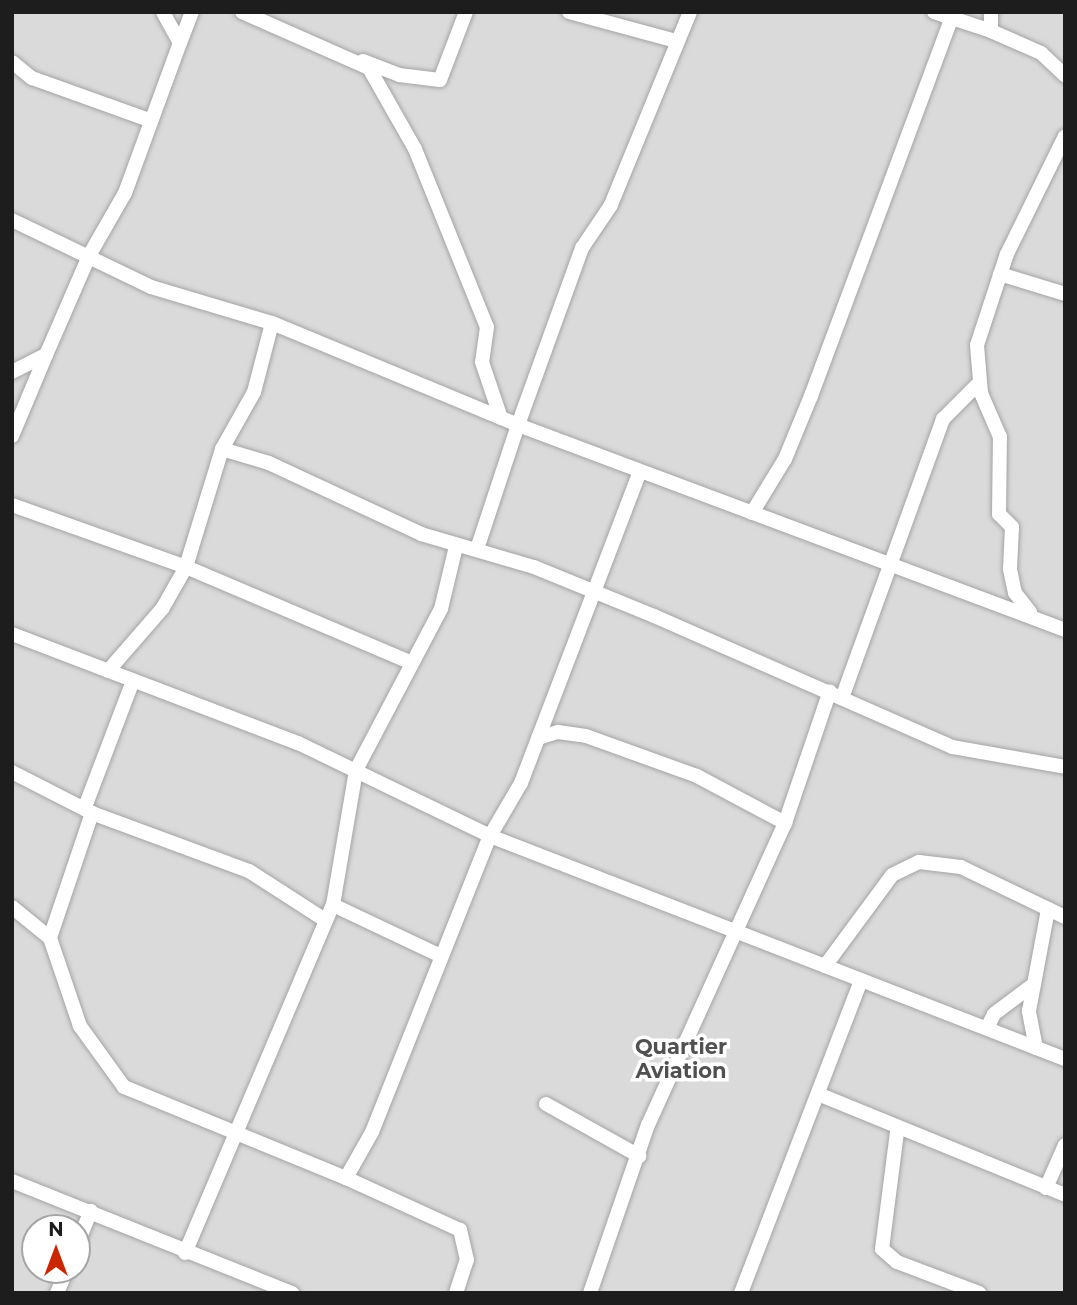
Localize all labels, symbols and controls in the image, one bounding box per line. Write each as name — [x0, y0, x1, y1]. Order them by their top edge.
district label: Quartier Aviation — [635, 1034, 727, 1084]
north arrow — [21, 1214, 91, 1284]
text: N — [48, 1218, 64, 1241]

